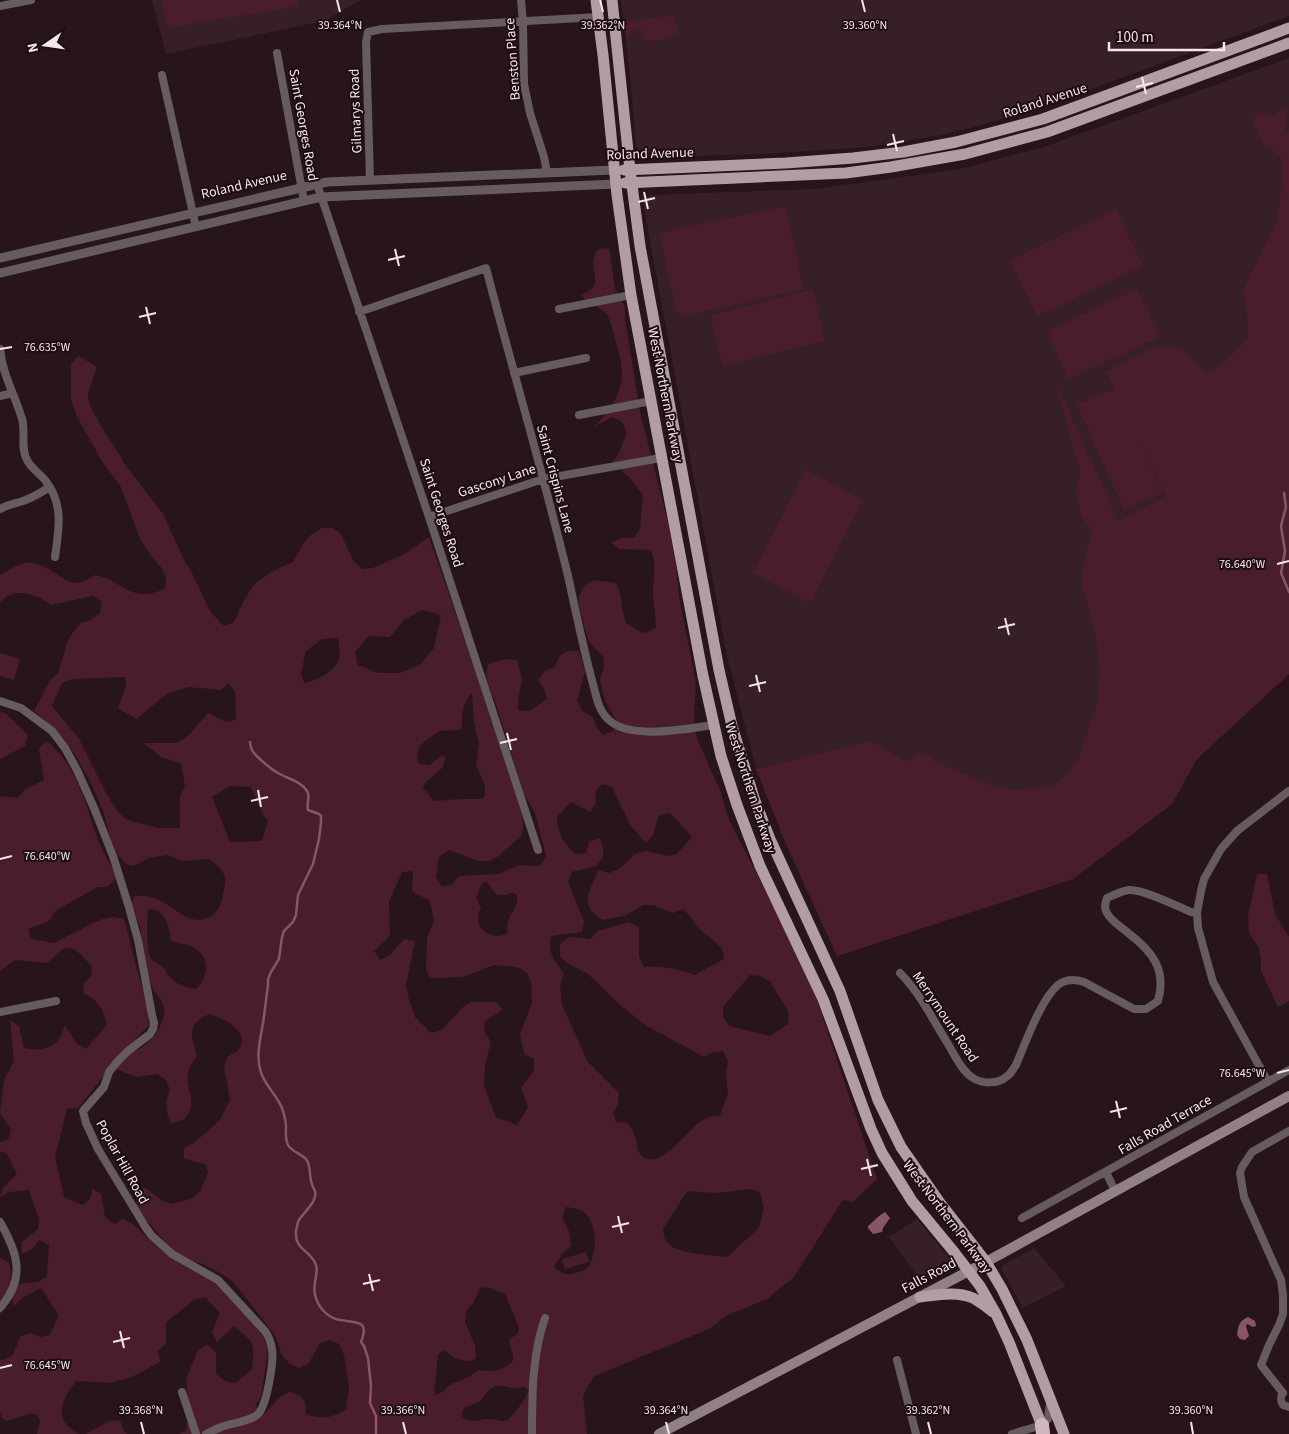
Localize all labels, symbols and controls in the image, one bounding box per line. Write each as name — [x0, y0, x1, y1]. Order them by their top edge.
text: 39.364°N — [318, 17, 362, 34]
street label: Benston Place — [500, 17, 526, 101]
text: 39.362°N — [581, 17, 625, 34]
text: 39.360°N — [843, 17, 887, 34]
north arrow — [20, 20, 70, 70]
scale bar — [1109, 20, 1224, 52]
text: 100 m — [1116, 27, 1154, 48]
text: N — [23, 41, 44, 54]
street label: Saint Georges Road — [283, 67, 323, 183]
street label: Gilmarys Road — [345, 68, 367, 154]
street label: Roland Avenue — [1000, 78, 1090, 124]
street label: Roland Avenue — [606, 142, 694, 166]
street label: Roland Avenue — [199, 165, 289, 205]
street label: West Northern Parkway — [642, 326, 688, 465]
text: 76.635°W — [24, 339, 71, 356]
street label: Saint Crispins Lane — [531, 423, 579, 535]
street label: Saint Georges Road — [414, 456, 468, 570]
street label: Gascony Lane — [456, 459, 539, 503]
text: 76.640°W — [1219, 556, 1266, 573]
street label: West Northern Parkway — [719, 720, 781, 857]
text: 76.640°W — [24, 848, 71, 865]
street label: Merrymount Road — [907, 968, 983, 1066]
text: 76.645°W — [1219, 1065, 1266, 1082]
street label: Falls Road Terrace — [1114, 1090, 1216, 1160]
street label: Poplar Hill Road — [91, 1116, 153, 1208]
street label: West Northern Parkway — [898, 1156, 996, 1278]
street label: Falls Road — [898, 1253, 960, 1299]
text: 76.645°W — [24, 1357, 71, 1374]
text: 39.368°N — [119, 1402, 163, 1419]
text: 39.366°N — [381, 1402, 425, 1419]
text: 39.364°N — [644, 1402, 688, 1419]
text: 39.362°N — [906, 1402, 950, 1419]
text: 39.360°N — [1169, 1402, 1213, 1419]

